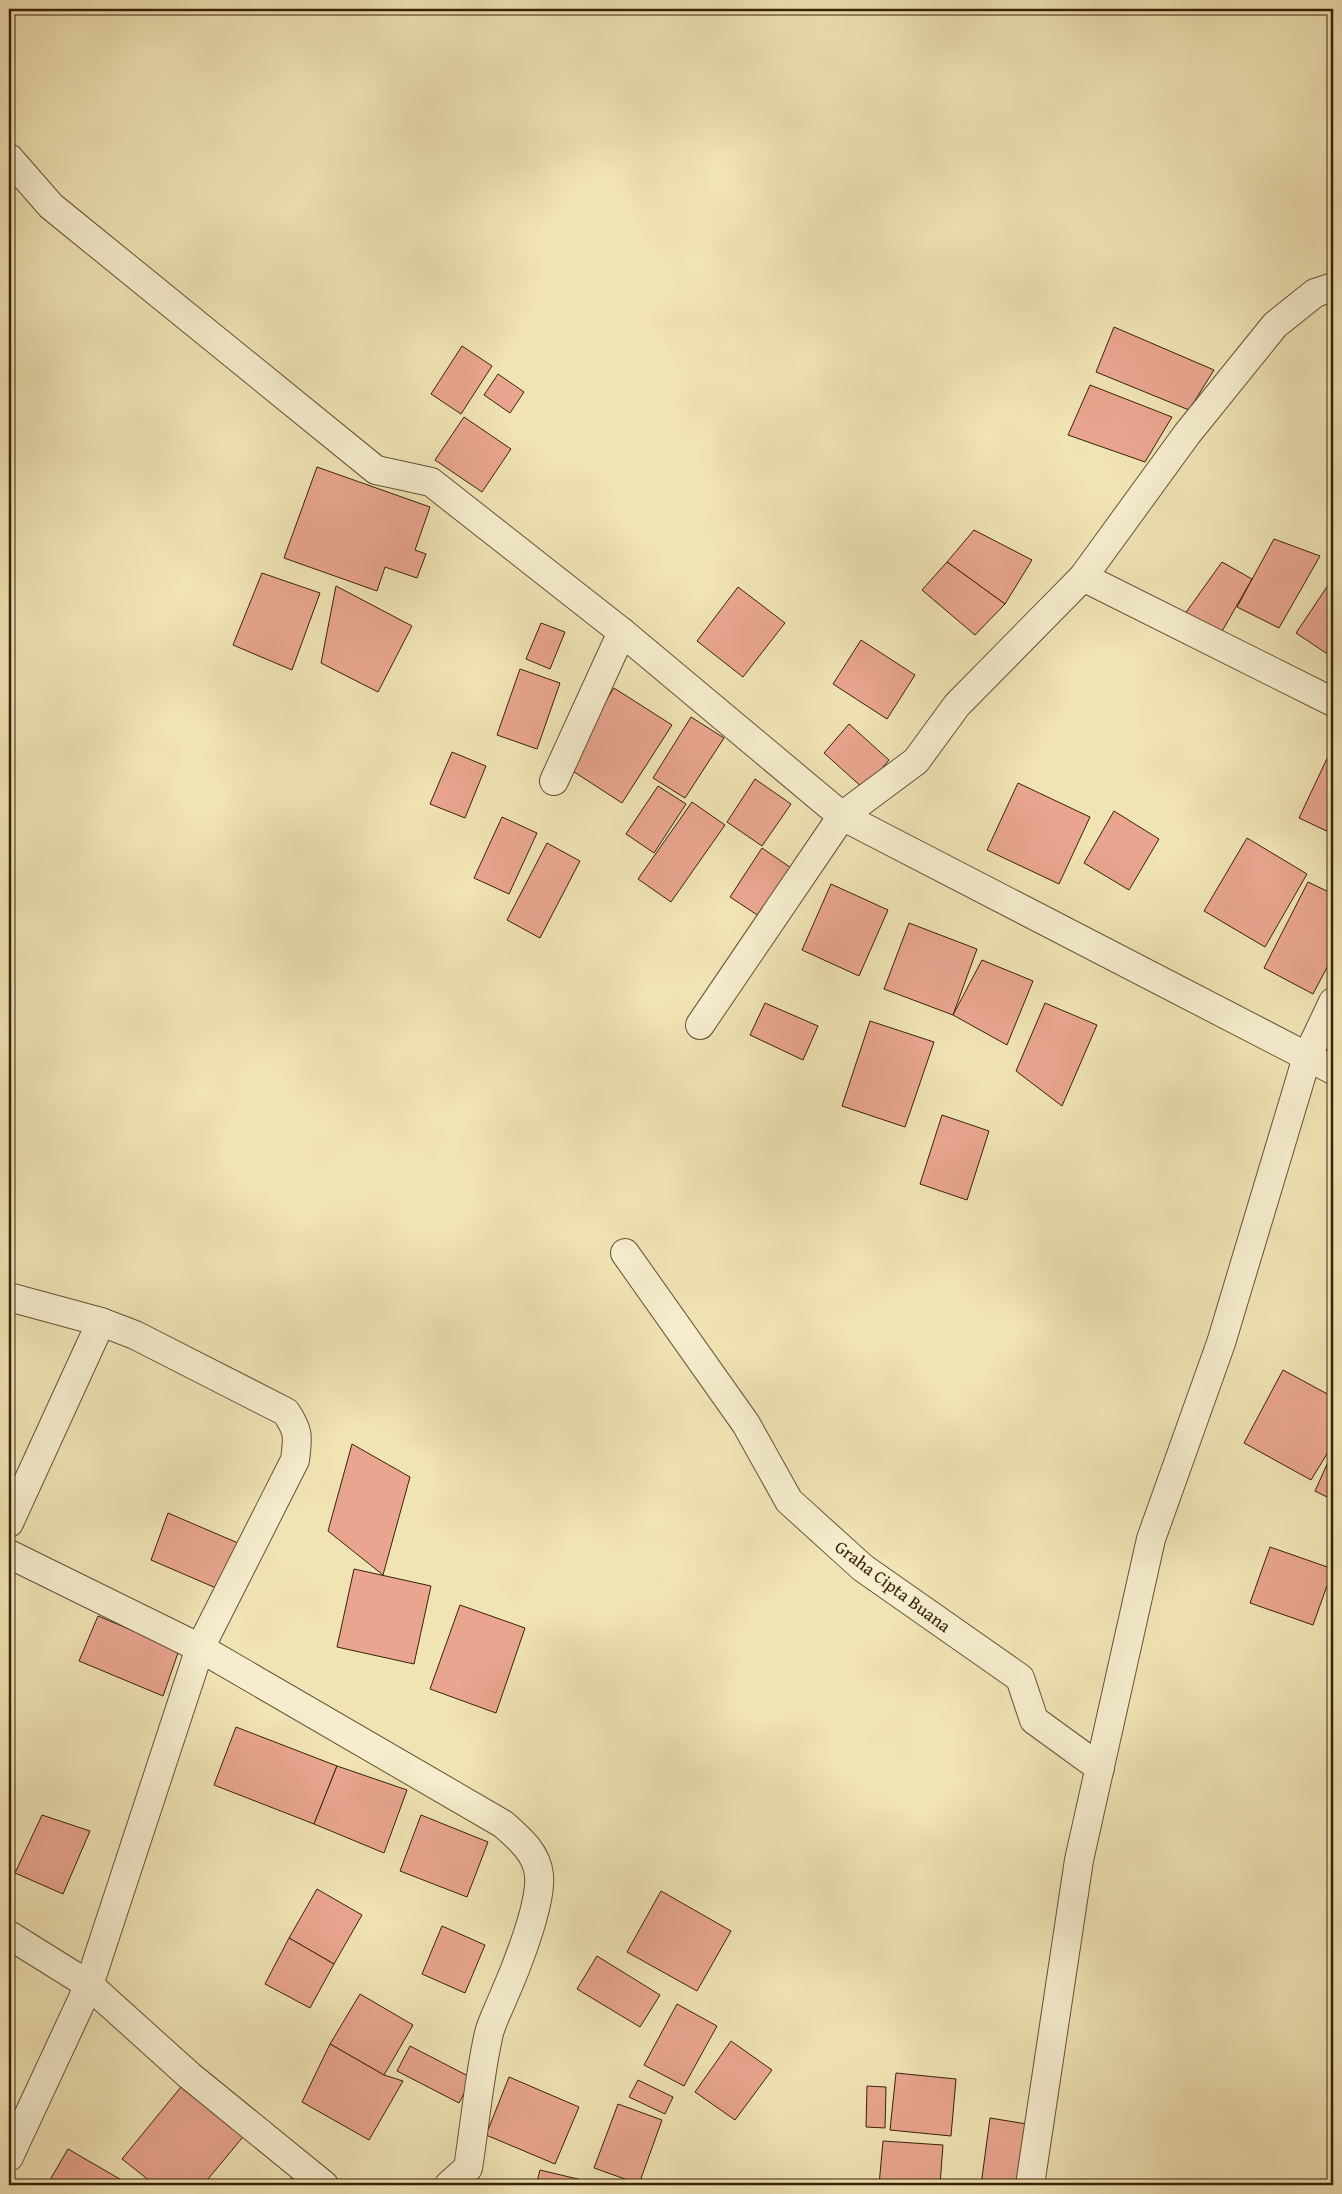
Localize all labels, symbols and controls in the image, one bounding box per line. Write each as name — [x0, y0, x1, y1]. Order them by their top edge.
street label: Graha Cipta Buana — [829, 1533, 957, 1639]

